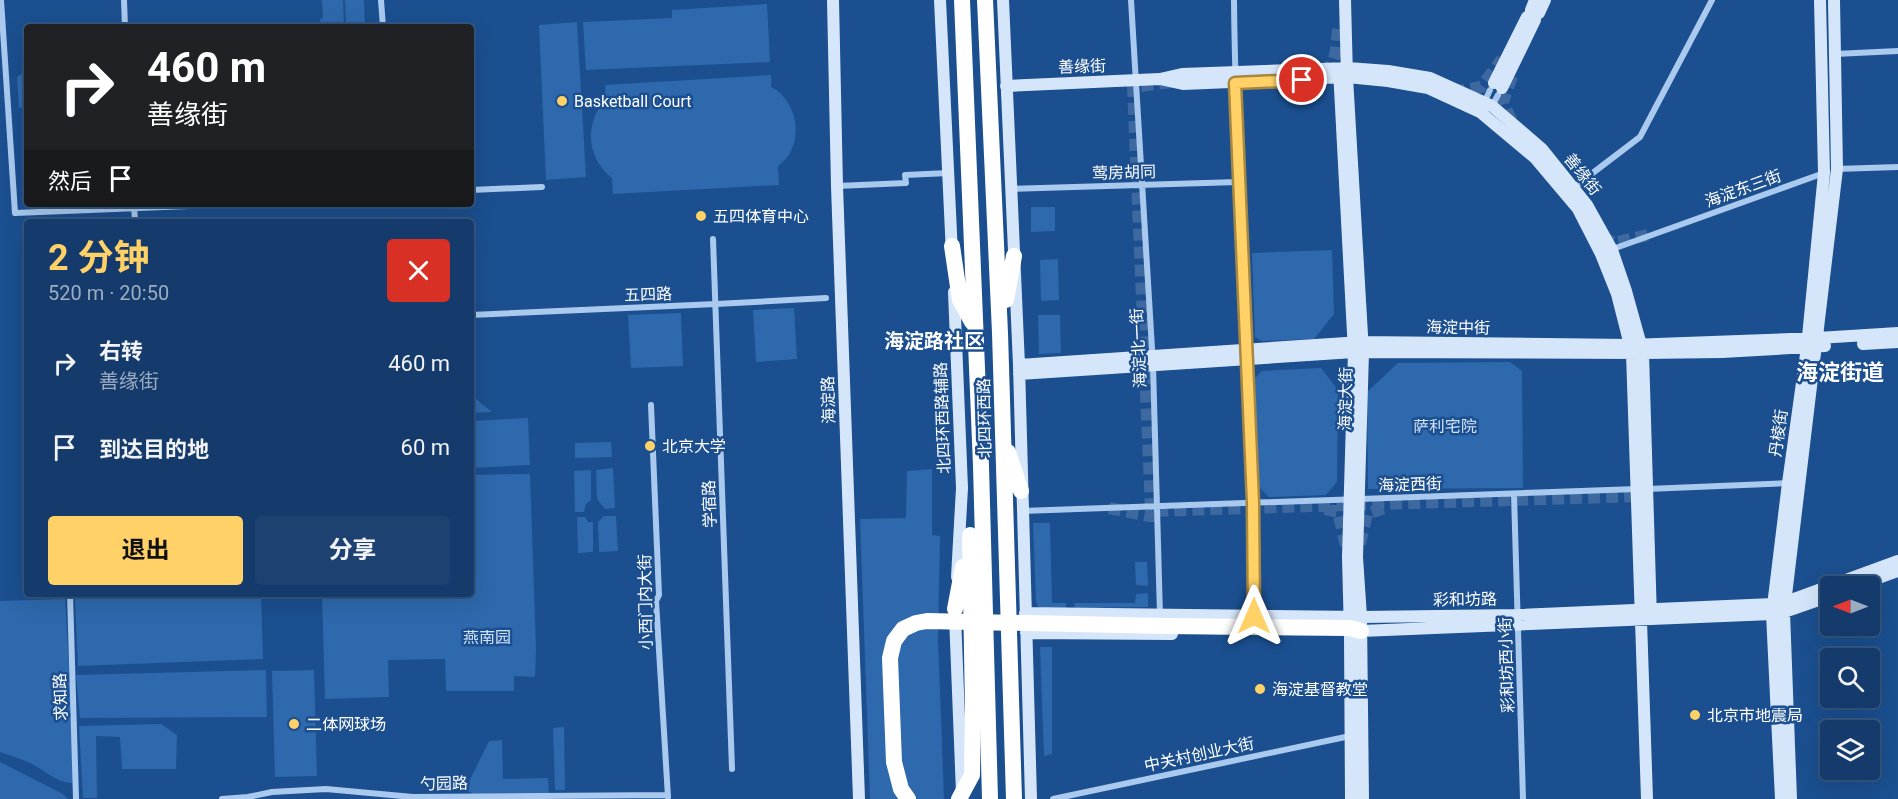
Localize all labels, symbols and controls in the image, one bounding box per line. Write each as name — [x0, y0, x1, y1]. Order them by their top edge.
text: 460 m — [147, 43, 266, 92]
icon: right — [48, 48, 126, 126]
pin — [1276, 54, 1327, 105]
street label: 善缘街 — [1058, 56, 1106, 77]
icon: arrive — [1285, 63, 1318, 96]
place label: Basketball Court — [574, 92, 691, 111]
marker: Basketball Court — [555, 94, 569, 108]
text: 善缘街 — [147, 99, 228, 131]
street label: 善缘街 — [1560, 150, 1605, 199]
icon: arrive — [104, 162, 137, 195]
street label: 莺房胡同 — [1092, 162, 1156, 183]
street label: 海淀东三街 — [1702, 166, 1784, 211]
text: 然后 — [48, 169, 92, 194]
place label: 五四体育中心 — [713, 207, 809, 226]
marker: 五四体育中心 — [694, 209, 708, 223]
text: 2 分钟 — [48, 237, 150, 279]
button: close — [387, 239, 450, 302]
text: 520 m · 20:50 — [48, 281, 169, 305]
street label: 五四路 — [624, 284, 672, 305]
street label: 海淀北一街 — [1127, 308, 1150, 388]
street label: 海淀中街 — [1426, 317, 1490, 338]
district label: 海淀路社区 — [884, 329, 984, 353]
text: 右转 — [99, 339, 143, 364]
icon: right — [48, 347, 81, 380]
text: 460 m — [388, 351, 450, 376]
district label: 海淀街道 — [1796, 360, 1884, 385]
street label: 北四环西路辅路 — [931, 362, 954, 474]
street label: 海淀大街 — [1335, 367, 1356, 431]
text: 善缘街 — [99, 369, 159, 393]
street label: 海淀路 — [818, 376, 839, 424]
street label: 北四环西路 — [974, 378, 995, 458]
street label: 丹棱街 — [1766, 408, 1791, 458]
park label: 萨利宅院 — [1413, 417, 1477, 436]
icon: arrive — [48, 431, 81, 464]
text: 60 m — [401, 435, 450, 460]
text: 到达目的地 — [99, 437, 209, 462]
place label: 北京大学 — [662, 437, 726, 456]
marker: 北京大学 — [643, 439, 657, 453]
street label: 海淀西街 — [1378, 474, 1442, 495]
street label: 学宿路 — [699, 480, 720, 528]
button: 退出 — [48, 516, 243, 585]
button: 分享 — [255, 516, 450, 585]
street label: 小西门内大街 — [635, 554, 656, 650]
north arrow — [1820, 576, 1880, 636]
map controls — [1820, 576, 1880, 780]
position arrow — [1222, 584, 1286, 648]
street label: 彩和坊路 — [1433, 589, 1497, 610]
street label: 彩和坊西小街 — [1495, 617, 1518, 713]
park label: 燕南园 — [463, 628, 511, 647]
button: search — [1820, 648, 1880, 708]
street label: 求知路 — [50, 673, 71, 721]
place label: 海淀基督教堂 — [1272, 680, 1368, 699]
marker: 海淀基督教堂 — [1253, 682, 1267, 696]
place label: 北京市地震局 — [1707, 706, 1803, 725]
marker: 北京市地震局 — [1688, 708, 1702, 722]
place label: 二体网球场 — [306, 715, 386, 734]
marker: 二体网球场 — [287, 717, 301, 731]
button: layers — [1820, 720, 1880, 780]
street label: 中关村创业大街 — [1142, 734, 1256, 775]
street label: 勺园路 — [420, 774, 468, 793]

